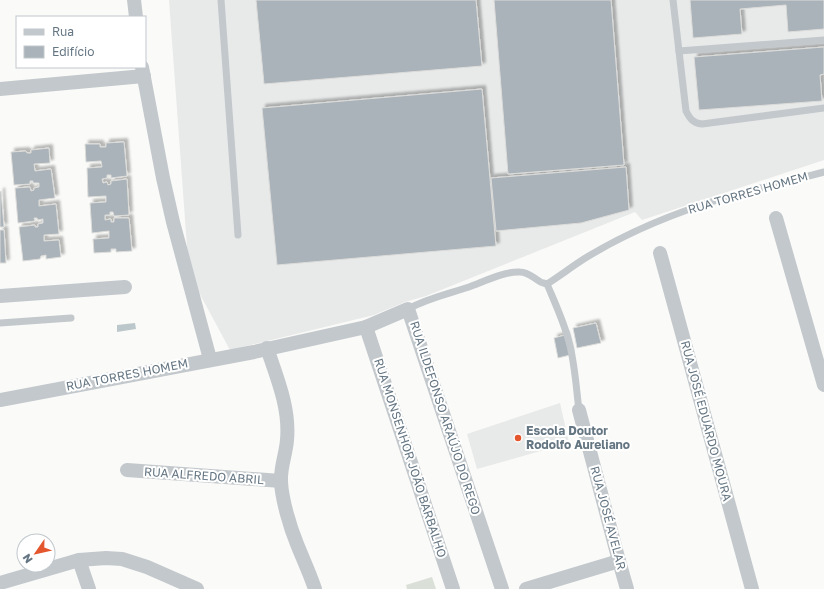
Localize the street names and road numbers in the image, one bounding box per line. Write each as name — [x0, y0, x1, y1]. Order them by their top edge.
street label: RUA TORRES HOMEM — [686, 168, 809, 217]
street label: RUA ILDEFONSO ARAÚJO DO REGO — [407, 319, 484, 517]
street label: RUA JOSÉ EDUARDO MOURA — [678, 339, 735, 503]
street label: RUA TORRES HOMEM — [65, 355, 189, 394]
street label: RUA MONSENHOR JOÃO BARBALHO — [371, 356, 450, 560]
street label: RUA ALFREDO ABRIL — [144, 464, 265, 487]
street label: RUA JOSÉ AVELAR — [587, 464, 630, 571]

